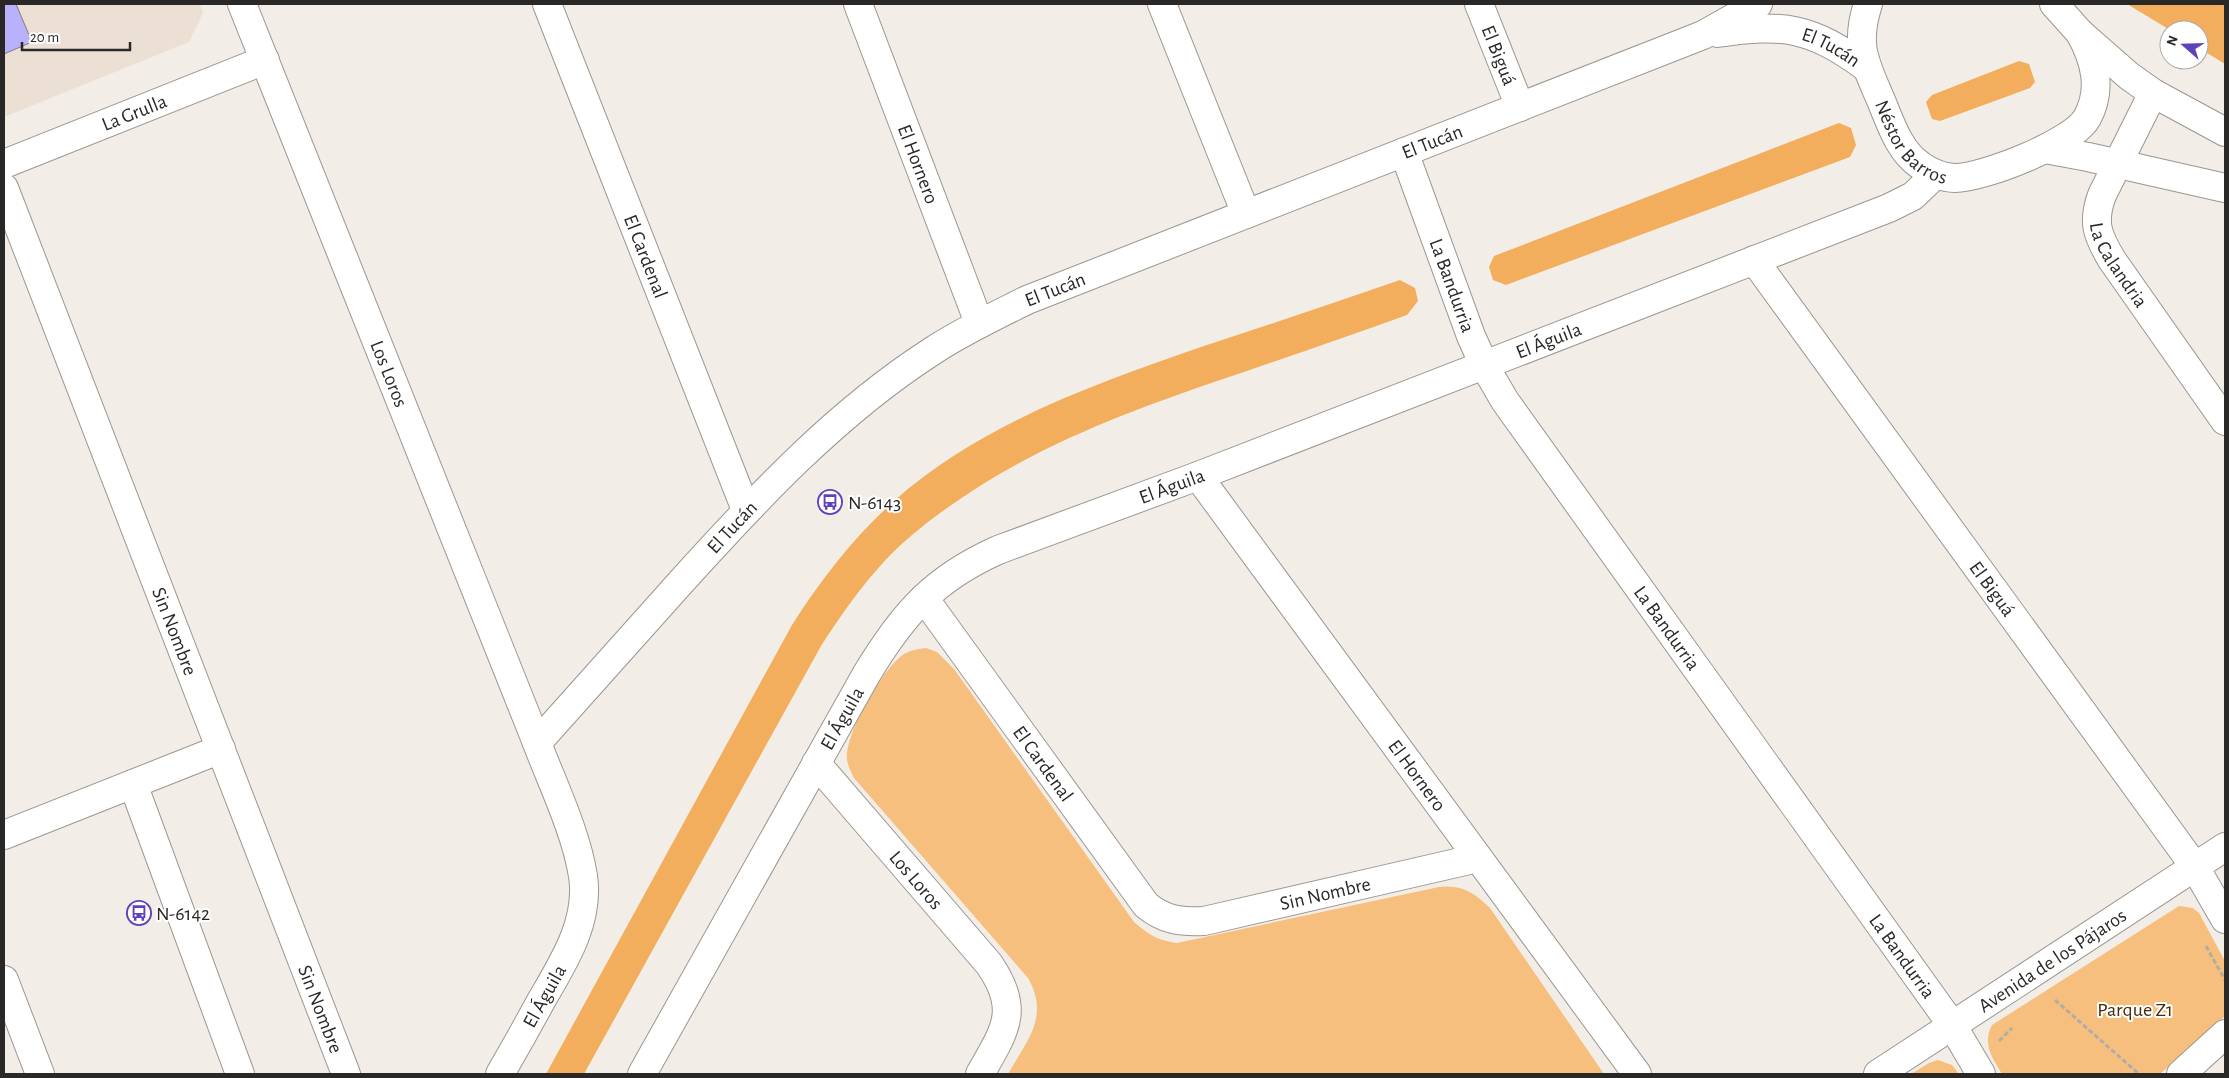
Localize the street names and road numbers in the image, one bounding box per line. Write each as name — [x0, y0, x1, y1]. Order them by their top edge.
street label: El Biguá — [1478, 23, 1519, 88]
street label: El Tucán — [1799, 24, 1864, 71]
street label: La Grulla — [99, 91, 170, 135]
street label: Néstor Barros — [1871, 98, 1949, 188]
street label: El Tucán — [1399, 121, 1465, 163]
street label: El Hornero — [894, 122, 942, 207]
street label: El Cardenal — [620, 212, 671, 301]
street label: La Calandria — [2086, 221, 2151, 311]
street label: La Bandurria — [1425, 236, 1478, 335]
street label: El Tucán — [1022, 269, 1088, 311]
street label: El Águila — [1513, 319, 1584, 363]
street label: Los Loros — [366, 338, 411, 410]
street label: El Águila — [1136, 465, 1208, 508]
street label: El Tucán — [703, 498, 761, 557]
street label: El Biguá — [1965, 558, 2018, 620]
street label: La Bandurria — [1630, 582, 1703, 674]
street label: Sin Nombre — [148, 585, 200, 678]
street label: El Águila — [817, 684, 868, 753]
street label: El Cardenal — [1009, 722, 1077, 805]
street label: El Hornero — [1384, 736, 1449, 815]
street label: Los Loros — [885, 847, 946, 913]
street label: Sin Nombre — [1278, 874, 1373, 914]
street label: Avenida de los Pájaros — [1975, 905, 2130, 1017]
street label: La Bandurria — [1865, 911, 1939, 1002]
street label: El Águila — [519, 961, 570, 1031]
street label: Sin Nombre — [294, 963, 346, 1056]

